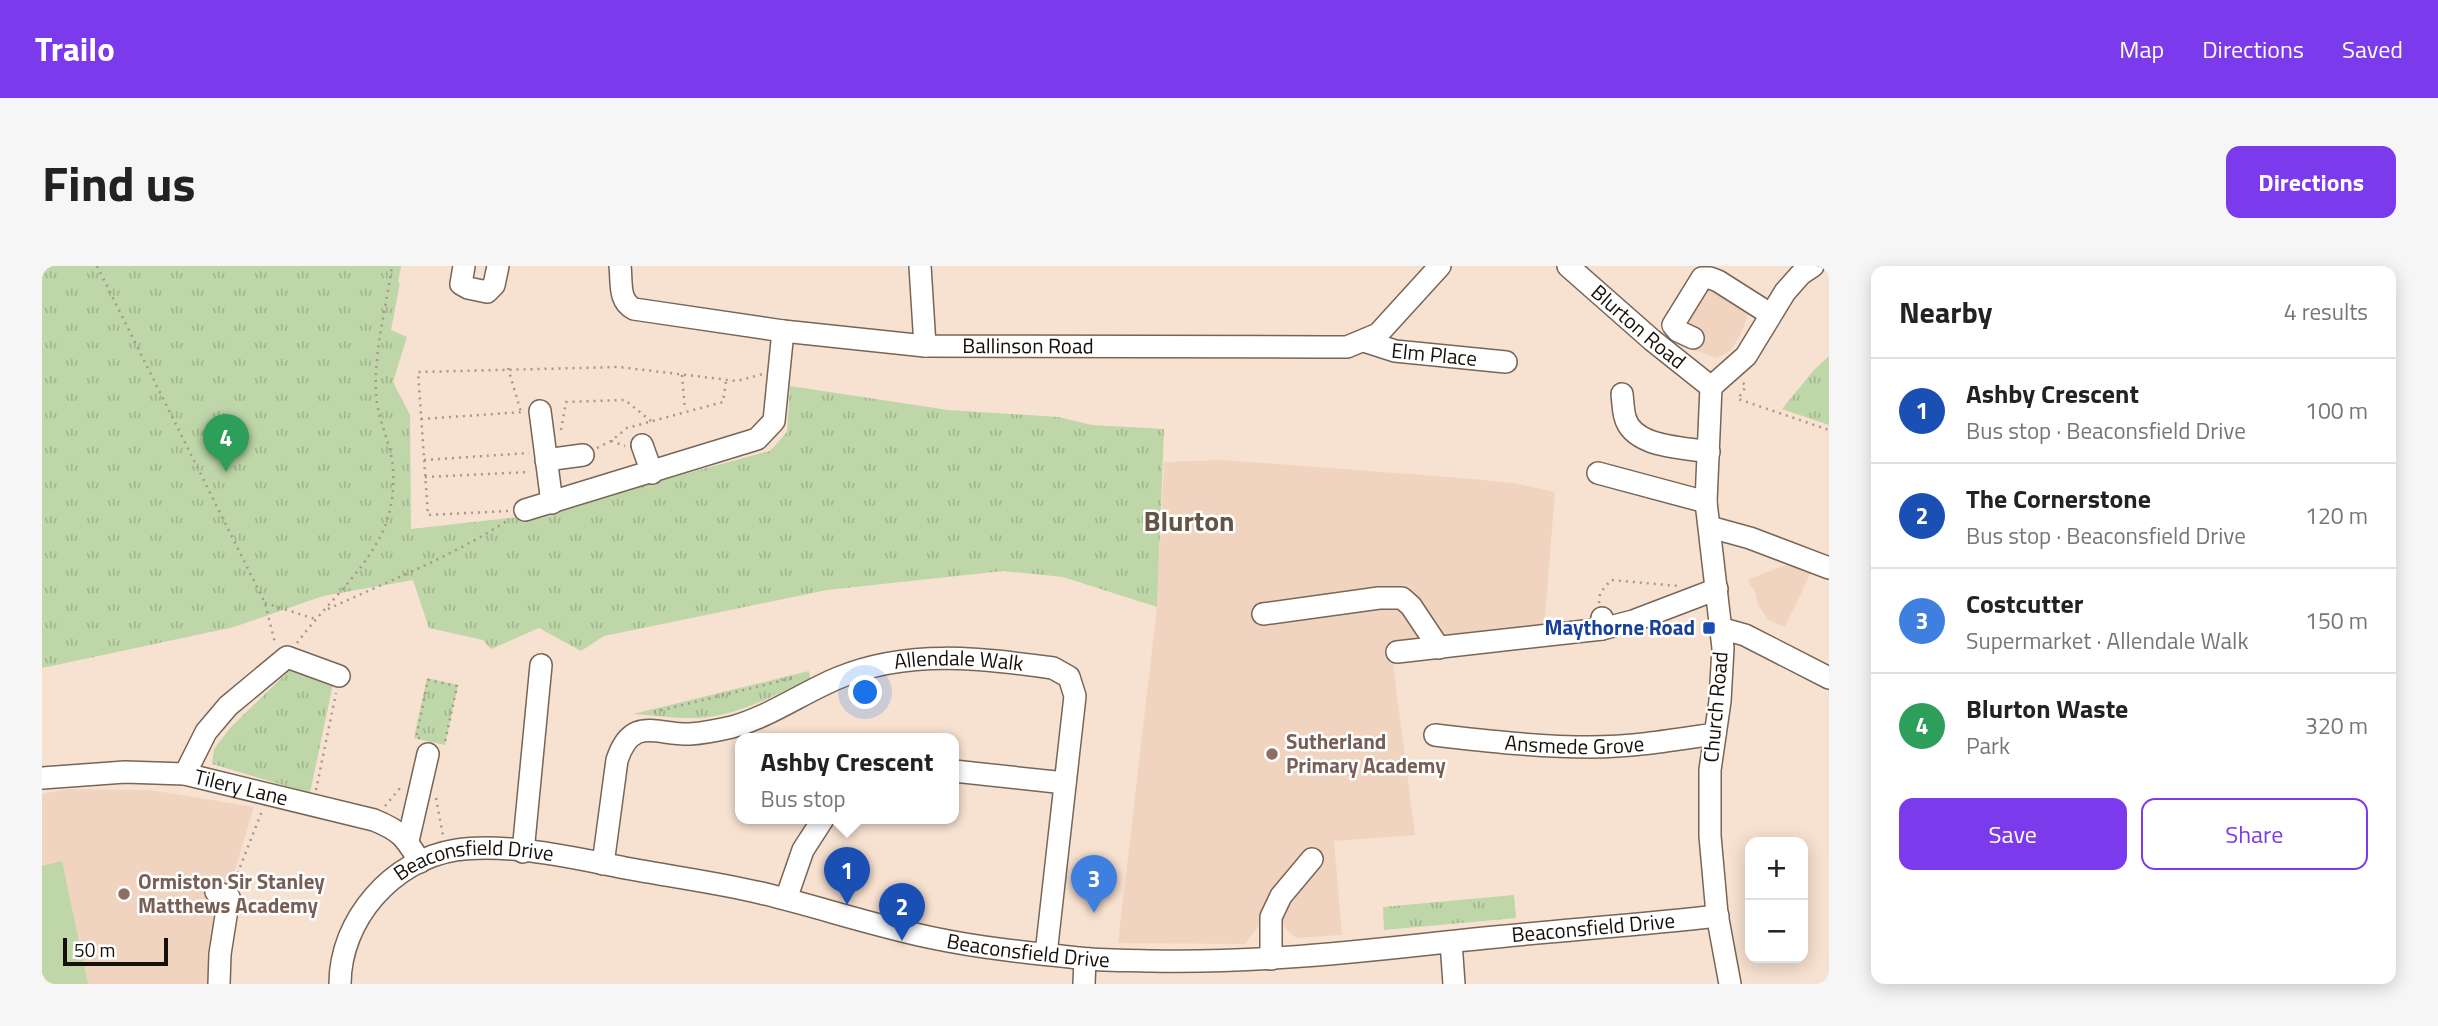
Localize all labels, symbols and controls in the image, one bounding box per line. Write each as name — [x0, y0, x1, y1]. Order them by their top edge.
text: Trailo — [35, 24, 115, 74]
text: Map — [2119, 31, 2164, 67]
text: Directions — [2202, 31, 2304, 67]
text: Saved — [2342, 31, 2403, 67]
text: Find us — [42, 145, 196, 220]
button: Directions — [2226, 146, 2396, 218]
street label: Blurton Road — [1584, 276, 1693, 376]
text: Nearby — [1899, 289, 1992, 335]
text: 4 results — [2284, 294, 2368, 329]
street label: Ballinson Road — [962, 329, 1094, 361]
street label: Elm Place — [1390, 334, 1479, 374]
text: Ashby Crescent — [1966, 374, 2139, 413]
text: 1 — [1916, 393, 1928, 428]
text: 100 m — [2305, 393, 2368, 428]
text: Bus stop · Beaconsfield Drive — [1966, 413, 2246, 448]
pin: 4 — [203, 414, 249, 472]
text: The Cornerstone — [1966, 479, 2151, 518]
text: 2 — [1916, 498, 1928, 533]
text: 120 m — [2305, 498, 2368, 533]
district label: Blurton — [1143, 499, 1235, 542]
text: Bus stop · Beaconsfield Drive — [1966, 518, 2246, 553]
text: Costcutter — [1966, 584, 2083, 623]
text: 3 — [1916, 603, 1928, 638]
text: 150 m — [2305, 603, 2368, 638]
place label: Maythorne Road — [1544, 611, 1695, 643]
marker: Maythorne Road — [1701, 620, 1717, 636]
text: Supermarket · Allendale Walk — [1966, 623, 2248, 658]
street label: Allendale Walk — [892, 641, 1025, 679]
street label: Church Road — [1694, 650, 1736, 764]
your location — [848, 675, 882, 709]
text: Blurton Waste — [1966, 689, 2128, 728]
text: 4 — [1916, 708, 1928, 743]
text: 320 m — [2305, 708, 2368, 743]
place label: Sutherland Primary Academy — [1286, 725, 1446, 781]
street label: Ansmede Grove — [1504, 726, 1646, 762]
text: Park — [1966, 728, 2010, 763]
popup — [735, 733, 959, 824]
text: Ashby Crescent — [761, 742, 933, 781]
marker: Sutherland Primary Academy — [1264, 746, 1280, 762]
street label: Tilery Lane — [191, 760, 292, 814]
text: Bus stop — [761, 781, 846, 816]
button: Save — [1899, 798, 2127, 870]
button: Share — [2141, 798, 2368, 870]
street label: Beaconsfield Drive — [386, 831, 556, 888]
map controls — [1745, 837, 1808, 963]
button: + — [1745, 837, 1808, 900]
pin: 1 — [824, 847, 870, 905]
pin: 3 — [1071, 855, 1117, 913]
place label: Ormiston Sir Stanley Matthews Academy — [138, 865, 325, 921]
pin: 2 — [879, 883, 925, 941]
marker: Ormiston Sir Stanley Matthews Academy — [116, 886, 132, 902]
button: − — [1745, 900, 1808, 963]
street label: Beaconsfield Drive — [1510, 904, 1676, 950]
street label: Beaconsfield Drive — [944, 924, 1110, 975]
scale bar — [63, 935, 168, 967]
text: 50 m — [74, 935, 115, 964]

